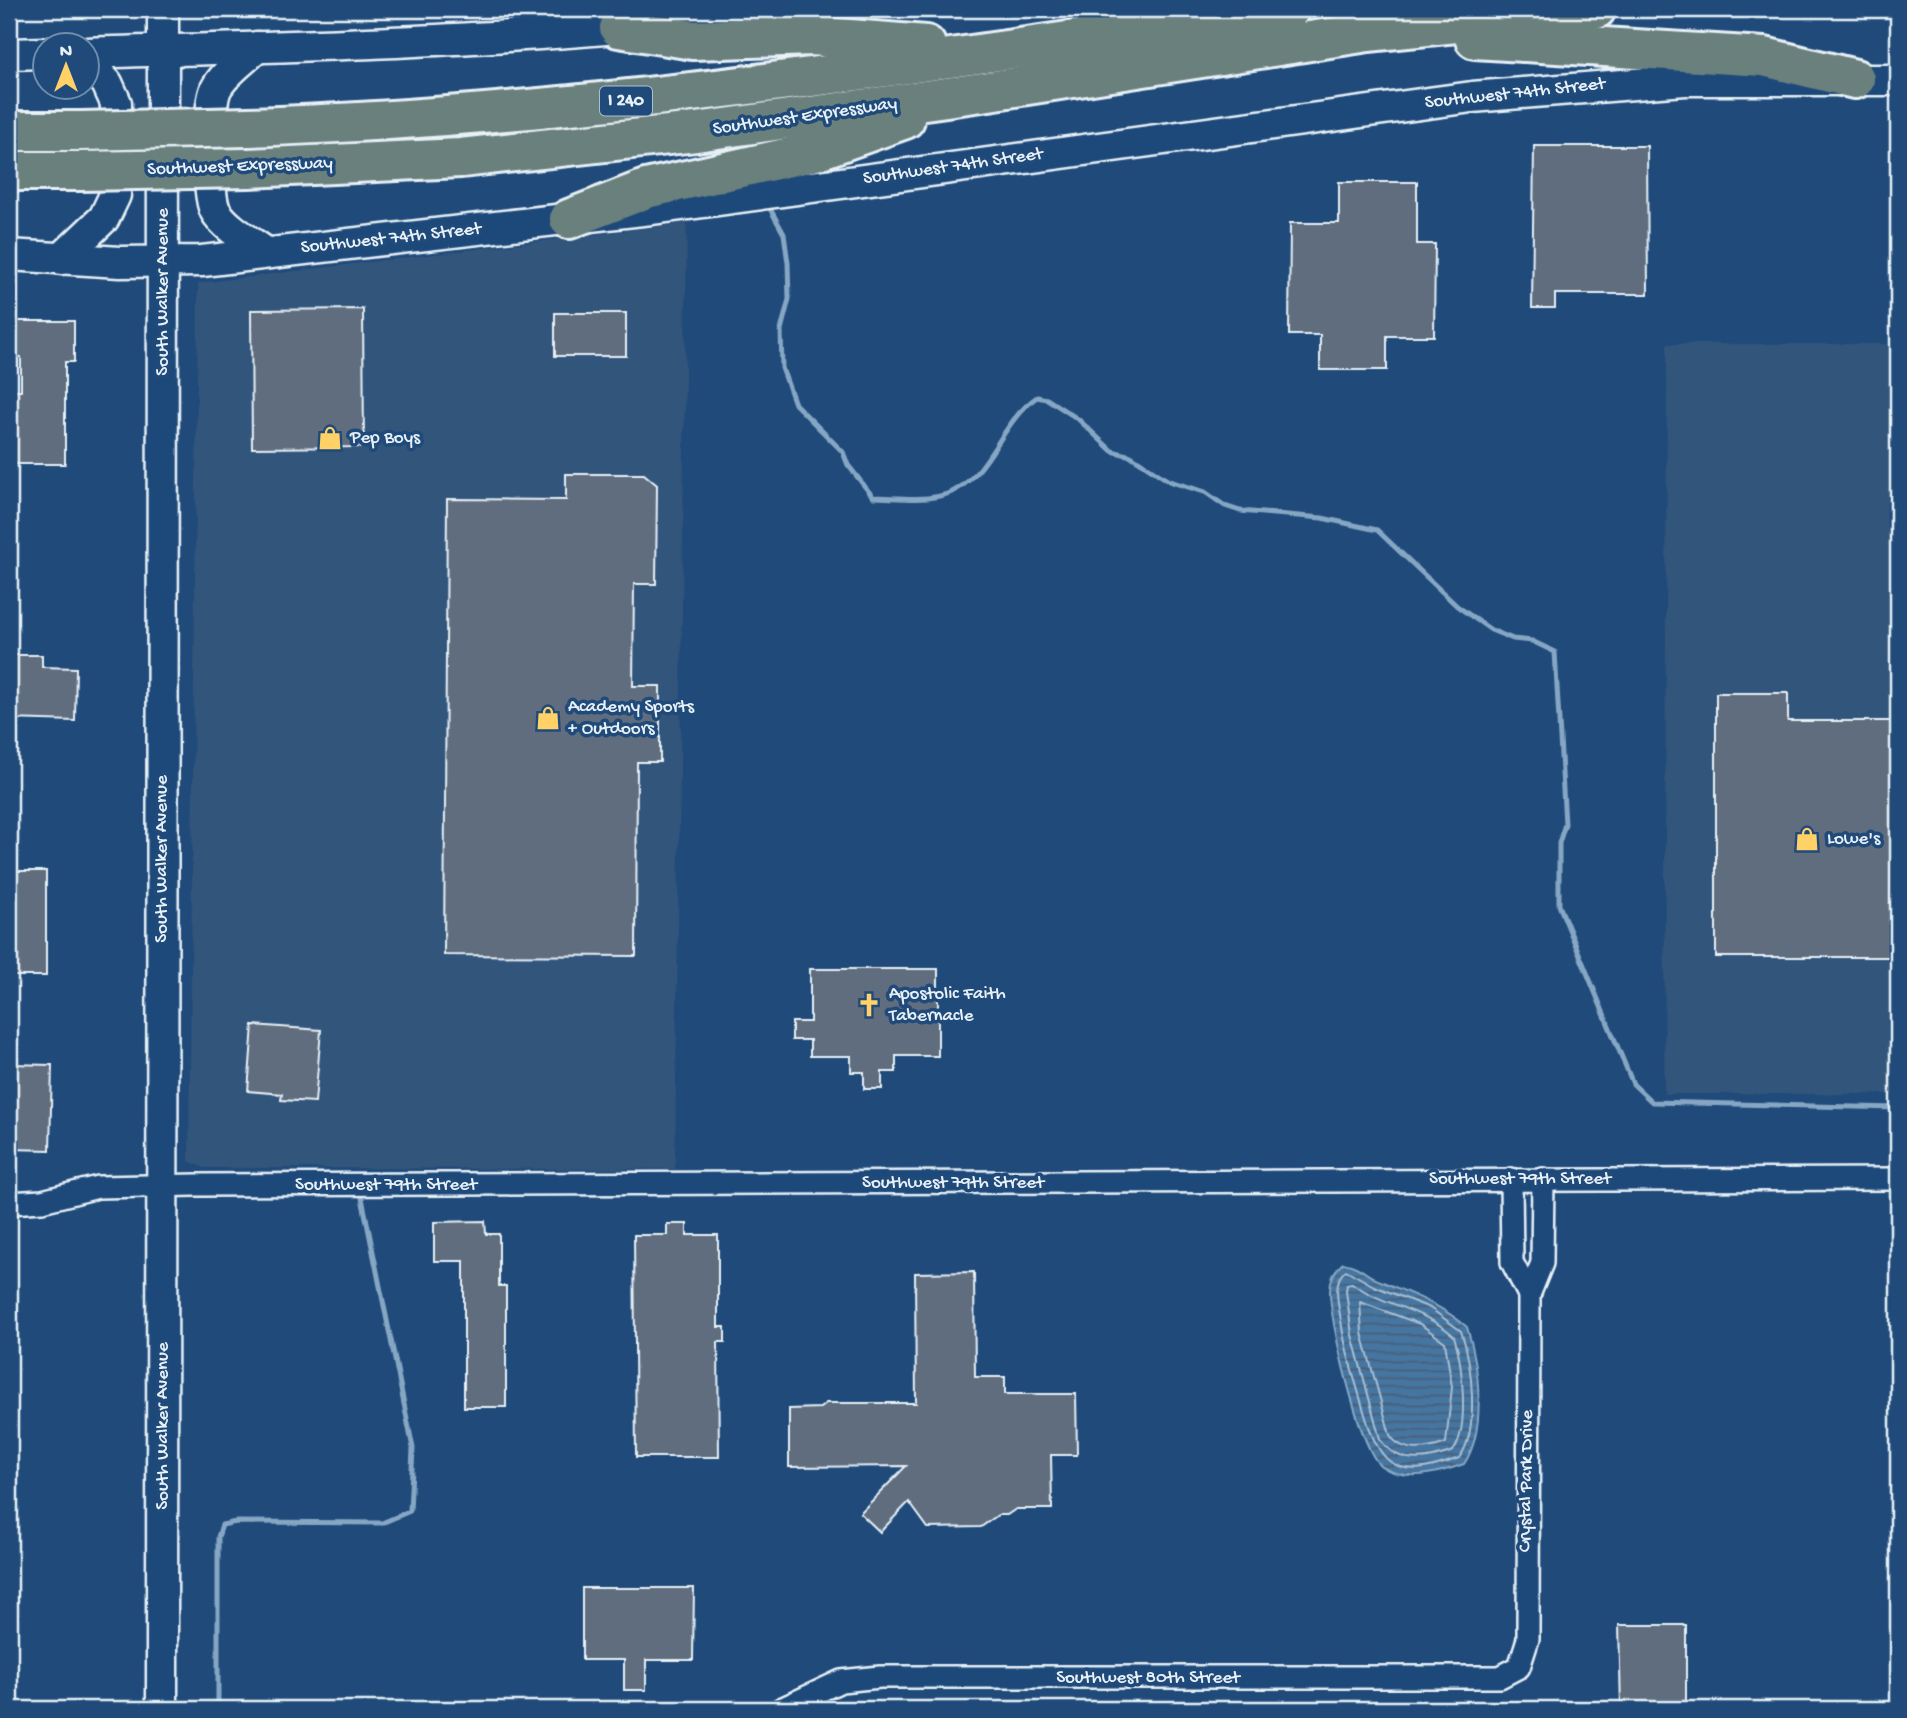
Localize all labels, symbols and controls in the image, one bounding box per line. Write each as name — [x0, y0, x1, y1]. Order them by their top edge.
north arrow — [32, 32, 102, 102]
text: N — [60, 41, 72, 64]
street label: Southwest 74th Street — [1424, 73, 1609, 115]
road number: I 240 — [600, 86, 652, 116]
street label: Southwest Expressway — [711, 93, 899, 141]
street label: Southwest 74th Street — [862, 143, 1047, 191]
street label: Southwest Expressway — [147, 152, 334, 182]
street label: South Walker Avenue — [152, 208, 175, 376]
street label: Southwest 74th Street — [300, 218, 485, 260]
shop icon: Pep Boys — [316, 424, 344, 452]
place label: Pep Boys — [349, 427, 421, 450]
place label: Academy Sports + Outdoors — [568, 696, 695, 741]
shop icon: Academy Sports + Outdoors — [534, 704, 562, 732]
street label: South Walker Avenue — [151, 775, 174, 943]
shop icon: Lowe's — [1793, 825, 1821, 853]
place label: Lowe's — [1827, 828, 1881, 851]
place label: Apostolic Faith Tabernacle — [888, 983, 1006, 1028]
church icon: Apostolic Faith Tabernacle — [855, 991, 883, 1019]
street label: Southwest 79th Street — [1429, 1168, 1613, 1191]
street label: Southwest 79th Street — [862, 1172, 1046, 1195]
street label: Southwest 79th Street — [295, 1174, 479, 1197]
street label: South Walker Avenue — [152, 1342, 175, 1510]
street label: Crystal Park Drive — [1514, 1409, 1540, 1552]
street label: Southwest 80th Street — [1056, 1667, 1242, 1690]

